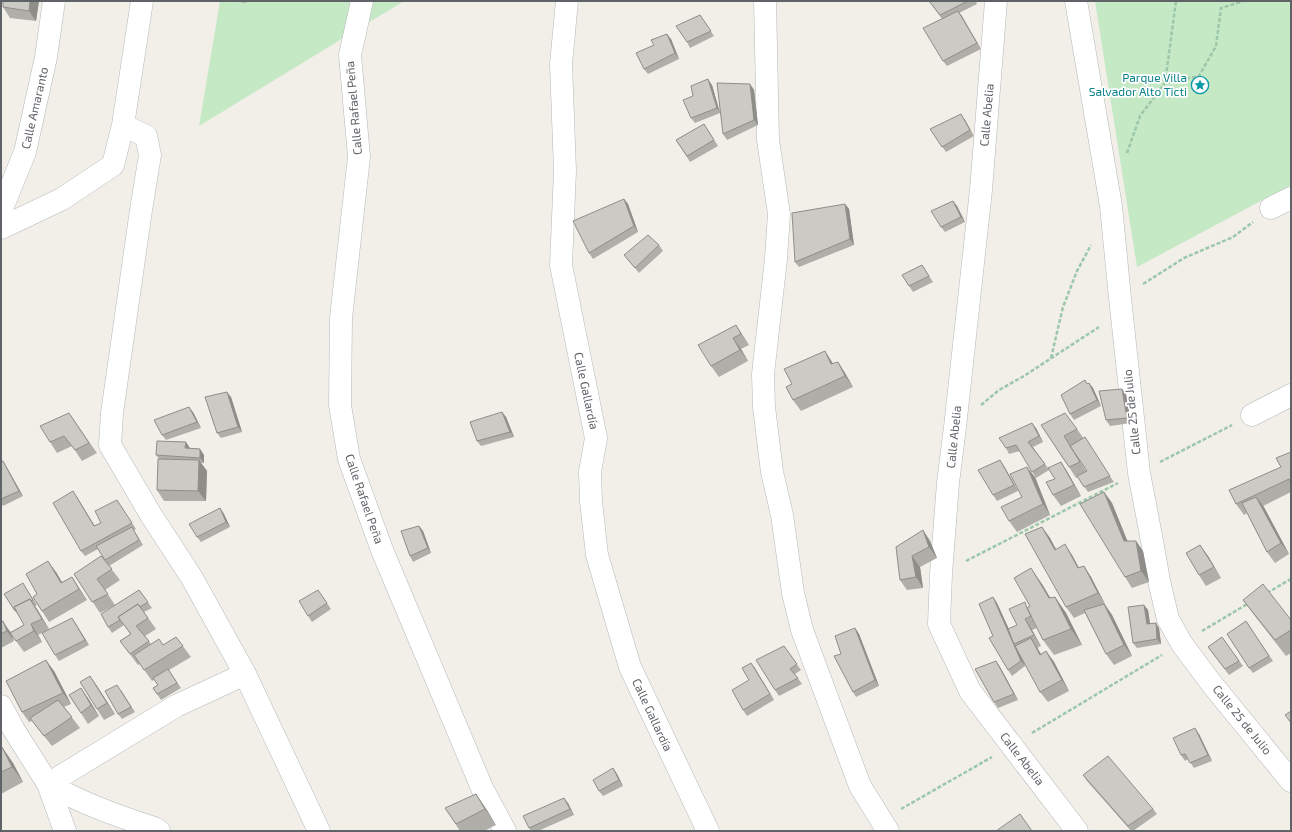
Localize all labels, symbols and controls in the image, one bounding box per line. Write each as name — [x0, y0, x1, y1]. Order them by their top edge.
street label: Calle Rafael Peña — [342, 61, 364, 156]
street label: Calle Amaranto — [18, 65, 50, 150]
place label: Parque Villa Salvador Alto Ticti — [1089, 70, 1187, 98]
place icon: Parque Villa Salvador Alto Ticti — [1190, 75, 1210, 95]
street label: Calle Abelia — [976, 83, 996, 147]
street label: Calle Gallardía — [572, 351, 602, 431]
street label: Calle 25 de Julio — [1120, 369, 1142, 455]
street label: Calle Abelia — [943, 405, 963, 469]
street label: Calle Rafael Peña — [343, 452, 387, 546]
street label: Calle Gallardía — [630, 676, 676, 753]
street label: Calle 25 de Julio — [1210, 682, 1275, 757]
street label: Calle Abelia — [998, 729, 1048, 788]

